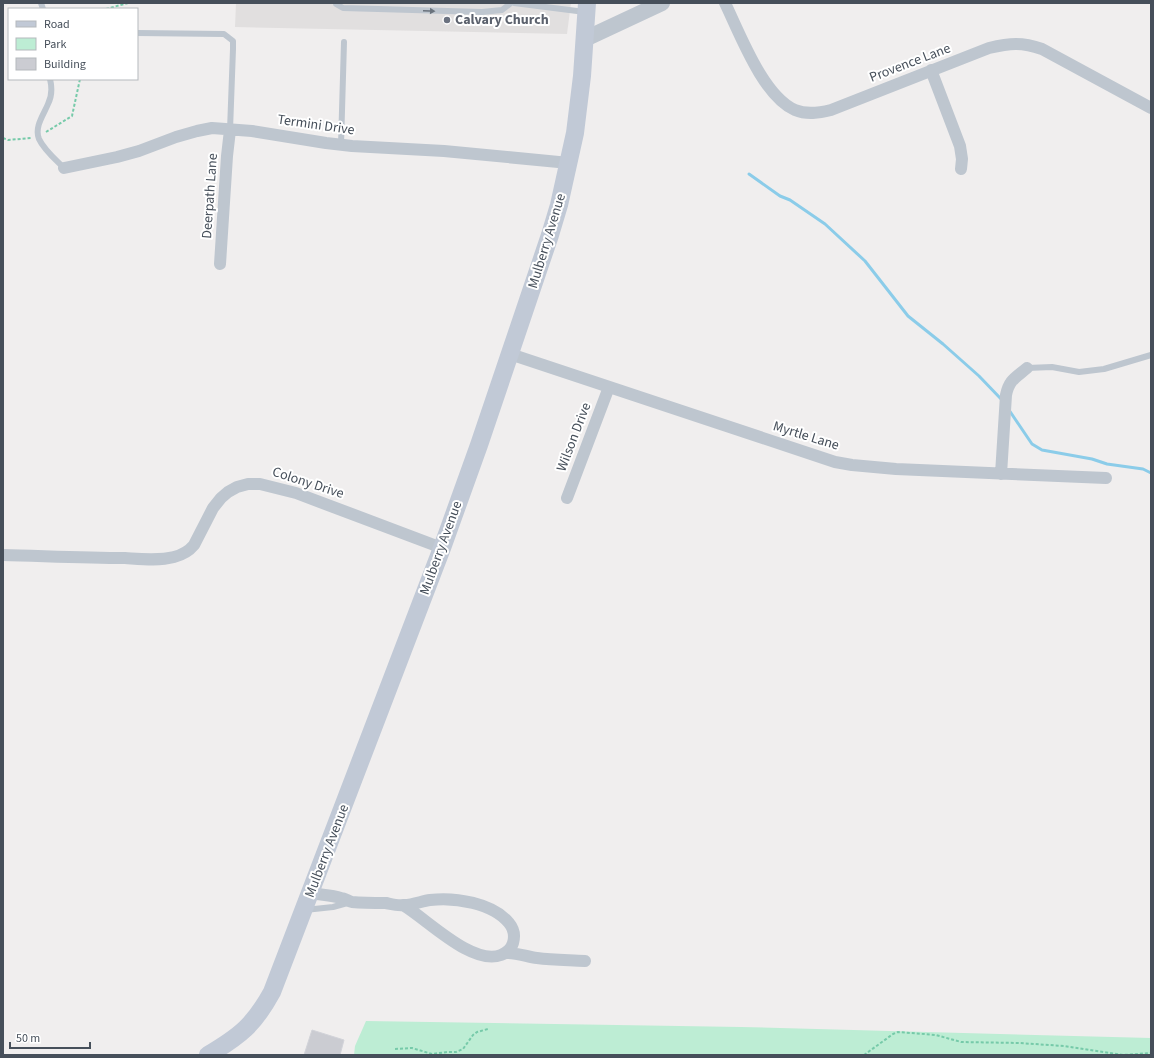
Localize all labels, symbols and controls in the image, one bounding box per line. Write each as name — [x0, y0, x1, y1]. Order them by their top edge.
one-way arrow — [423, 7, 435, 14]
legend — [8, 8, 138, 80]
place label: Calvary Church — [455, 10, 549, 30]
marker: Calvary Church — [442, 15, 452, 25]
text: Road — [44, 16, 70, 33]
text: Park — [44, 36, 66, 53]
street label: Provence Lane — [866, 38, 954, 88]
text: Building — [44, 56, 86, 73]
street label: Termini Drive — [276, 110, 356, 140]
street label: Deerpath Lane — [197, 153, 223, 239]
street label: Mulberry Avenue — [523, 191, 571, 291]
street label: Wilson Drive — [552, 400, 596, 474]
street label: Myrtle Lane — [771, 416, 842, 456]
street label: Colony Drive — [270, 462, 346, 504]
street label: Mulberry Avenue — [415, 498, 467, 598]
street label: Mulberry Avenue — [300, 801, 354, 901]
scale bar — [10, 1024, 90, 1050]
text: 50 m — [16, 1030, 40, 1047]

